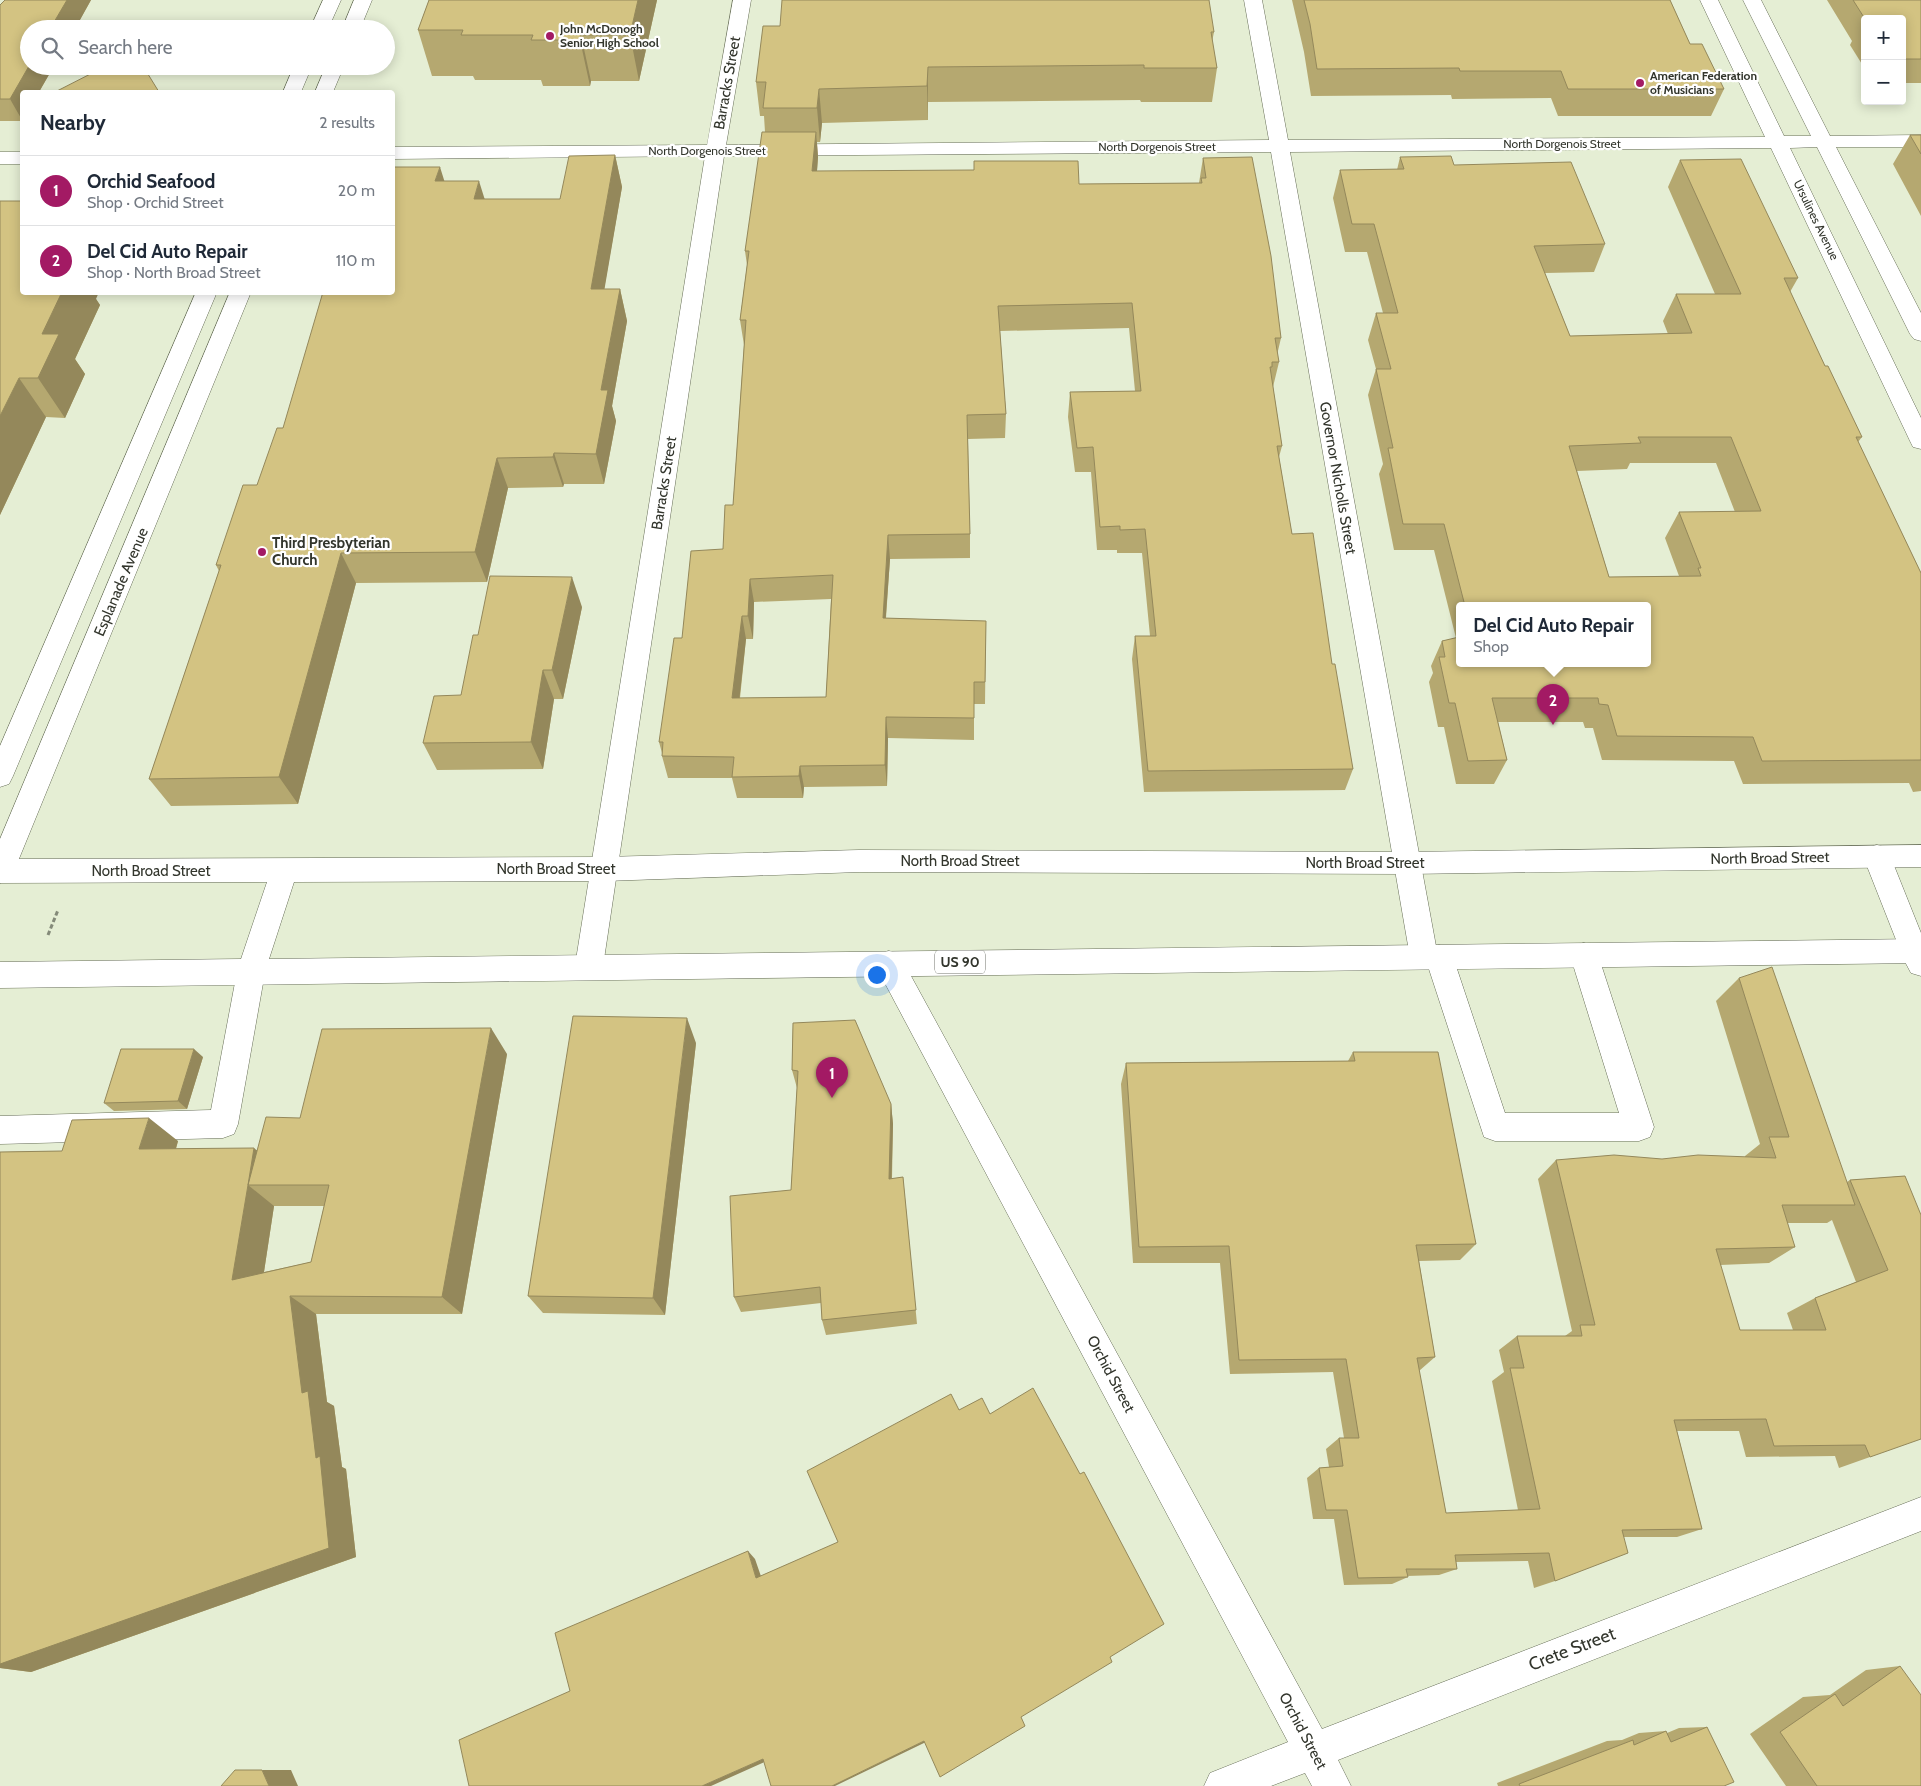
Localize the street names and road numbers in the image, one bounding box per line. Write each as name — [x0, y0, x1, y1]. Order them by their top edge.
street label: Barracks Street — [710, 35, 744, 131]
street label: North Dorgenois Street — [1503, 136, 1621, 151]
street label: North Dorgenois Street — [1098, 139, 1216, 154]
street label: North Dorgenois Street — [648, 143, 766, 158]
street label: Ursulines Avenue — [1791, 177, 1842, 262]
street label: Governor Nicholls Street — [1316, 400, 1360, 556]
street label: Barracks Street — [648, 435, 680, 531]
street label: Esplanade Avenue — [90, 525, 152, 639]
street label: North Broad Street — [1710, 848, 1830, 868]
street label: North Broad Street — [900, 852, 1020, 870]
street label: North Broad Street — [1305, 854, 1425, 872]
street label: North Broad Street — [496, 860, 616, 878]
street label: North Broad Street — [91, 862, 211, 880]
road number: US 90 — [935, 950, 985, 974]
street label: Orchid Street — [1083, 1333, 1139, 1415]
street label: Crete Street — [1526, 1622, 1618, 1676]
street label: Orchid Street — [1275, 1690, 1331, 1772]

